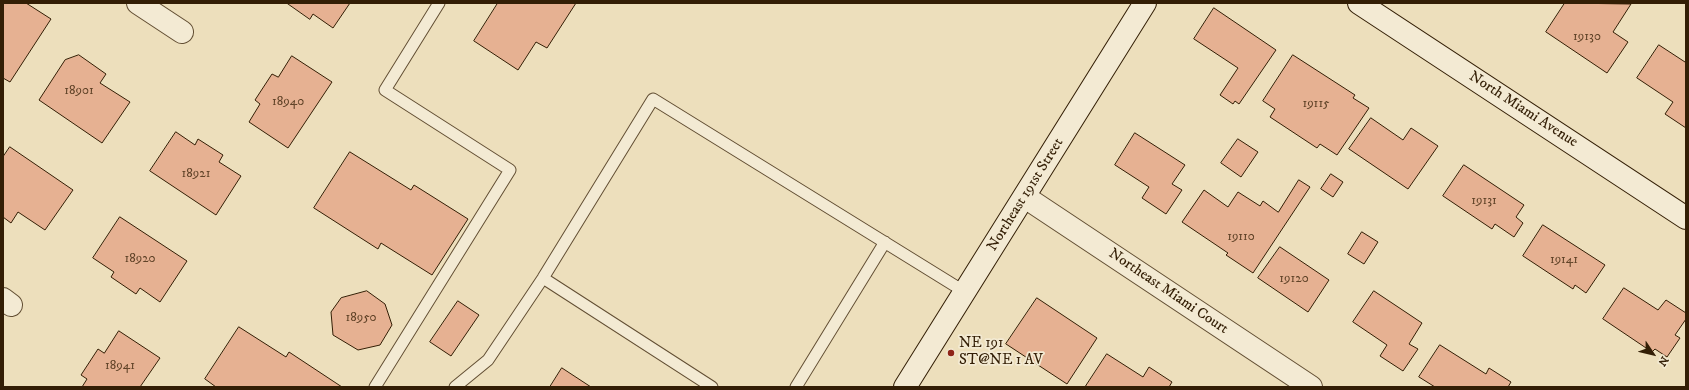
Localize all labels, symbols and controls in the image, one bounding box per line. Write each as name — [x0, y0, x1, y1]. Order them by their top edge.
house number: 19130 — [1573, 29, 1601, 45]
street label: North Miami Avenue — [1465, 68, 1581, 152]
house number: 18901 — [64, 83, 94, 99]
house number: 18940 — [272, 94, 304, 110]
house number: 19115 — [1302, 96, 1330, 112]
street label: Northeast 191st Street — [984, 135, 1068, 255]
house number: 18921 — [182, 166, 210, 182]
house number: 19131 — [1471, 193, 1497, 209]
house number: 19110 — [1227, 229, 1255, 245]
street label: Northeast Miami Court — [1105, 245, 1231, 339]
house number: 18920 — [124, 251, 156, 267]
house number: 19141 — [1550, 252, 1578, 268]
house number: 19120 — [1279, 271, 1309, 287]
house number: 18950 — [345, 310, 377, 326]
north arrow — [1633, 334, 1673, 374]
place label: NE 191 ST@NE 1 AV — [959, 335, 1043, 370]
marker: NE 191 ST@NE 1 AV — [946, 348, 956, 358]
text: N — [1655, 353, 1671, 369]
house number: 18941 — [105, 358, 135, 374]

